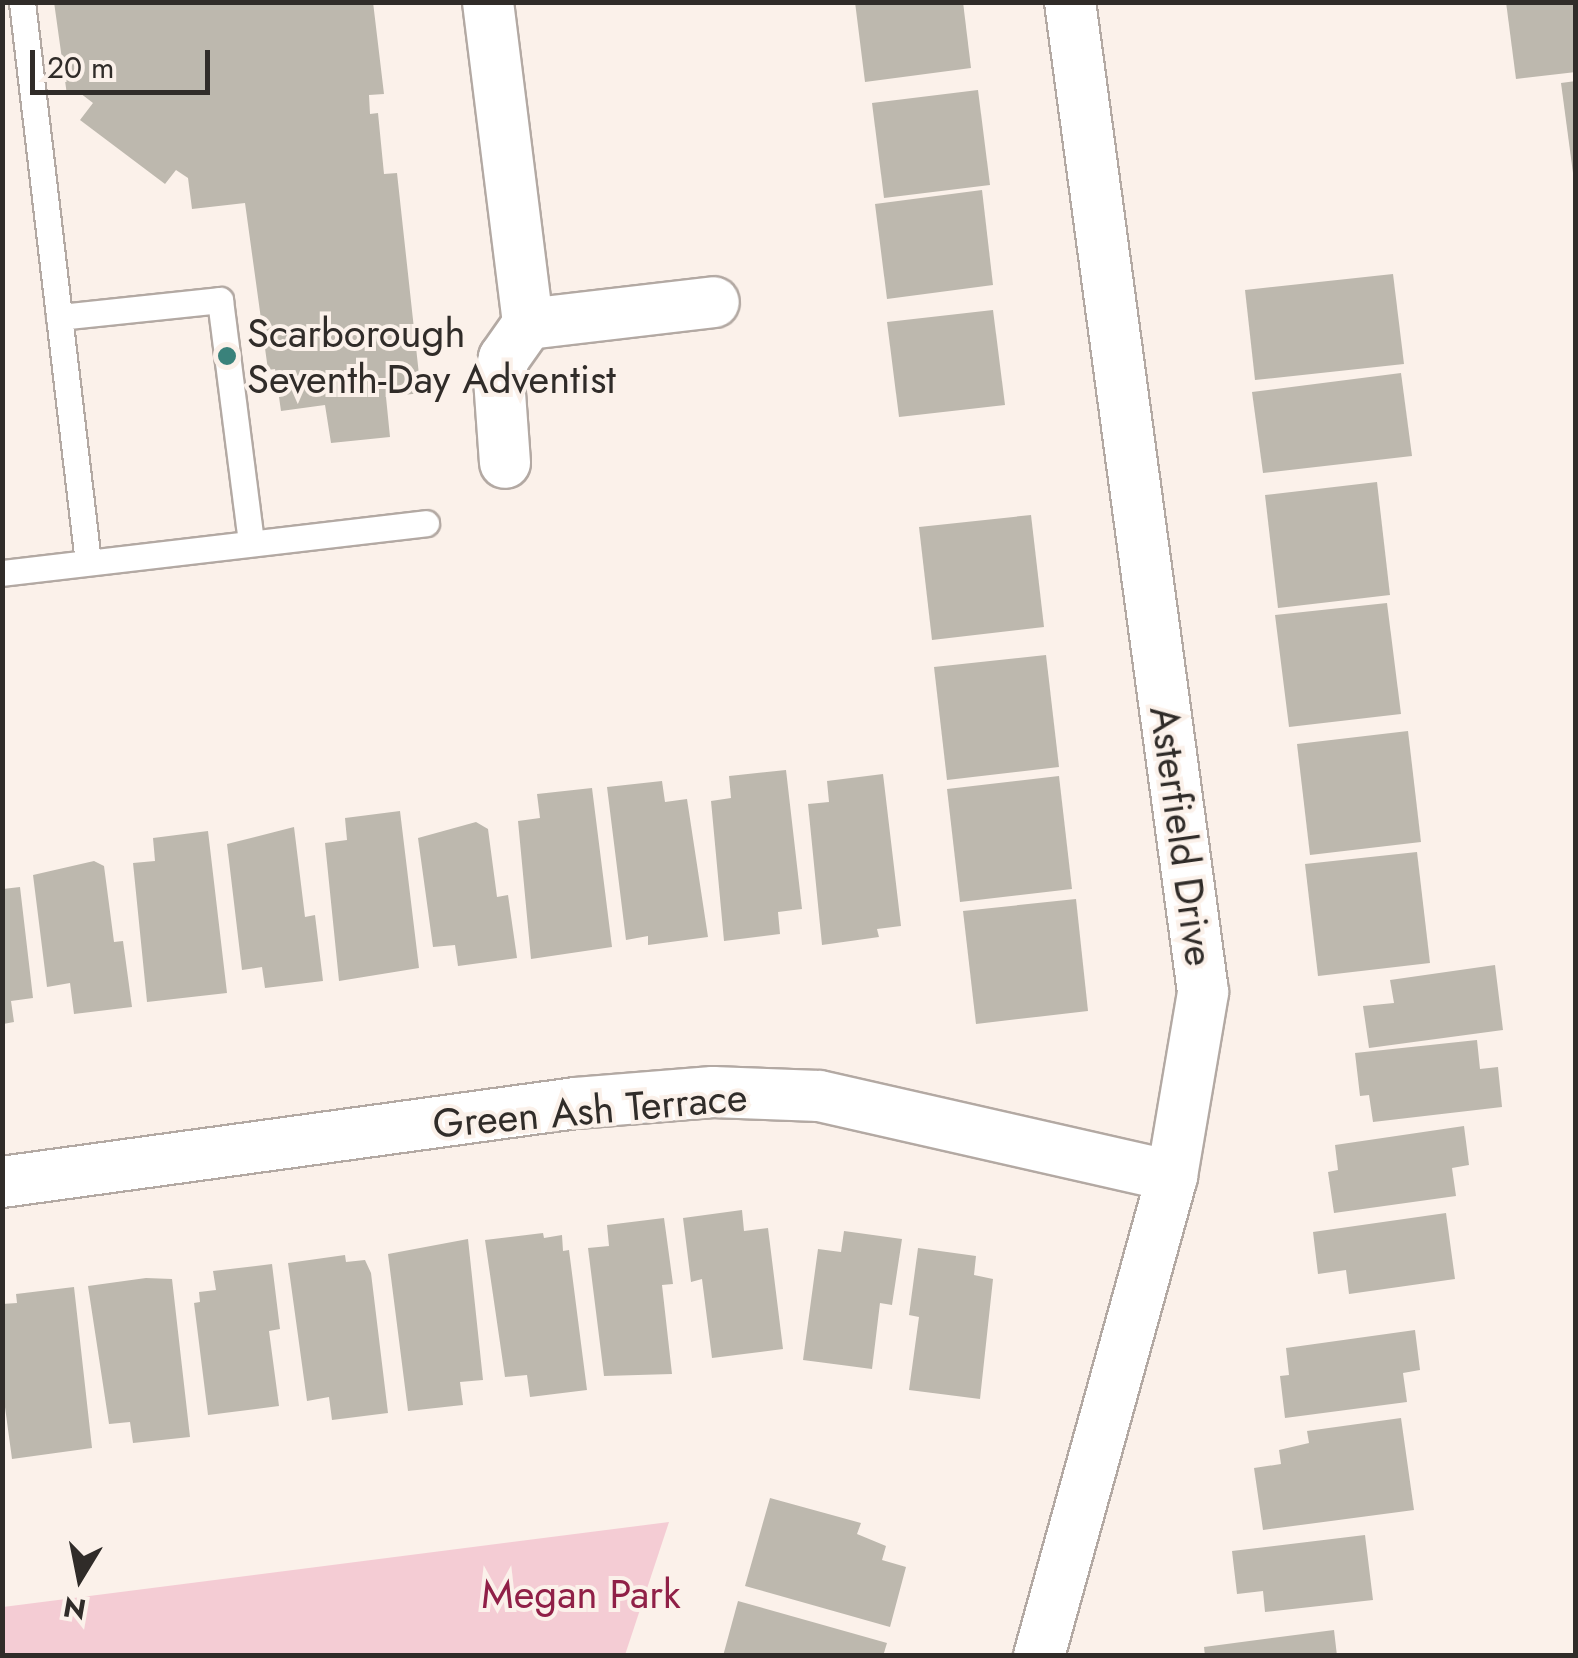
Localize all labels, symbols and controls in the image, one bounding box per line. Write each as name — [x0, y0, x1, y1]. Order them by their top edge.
scale bar — [35, 30, 215, 92]
text: 20 m — [47, 46, 114, 89]
place label: Scarborough Seventh-Day Adventist — [247, 309, 616, 403]
marker: Scarborough Seventh-Day Adventist — [216, 345, 238, 367]
street label: Asterfield Drive — [1140, 703, 1224, 969]
street label: Green Ash Terrace — [431, 1072, 749, 1148]
north arrow — [30, 1528, 130, 1628]
park label: Megan Park — [481, 1570, 681, 1618]
text: N — [60, 1586, 89, 1630]

